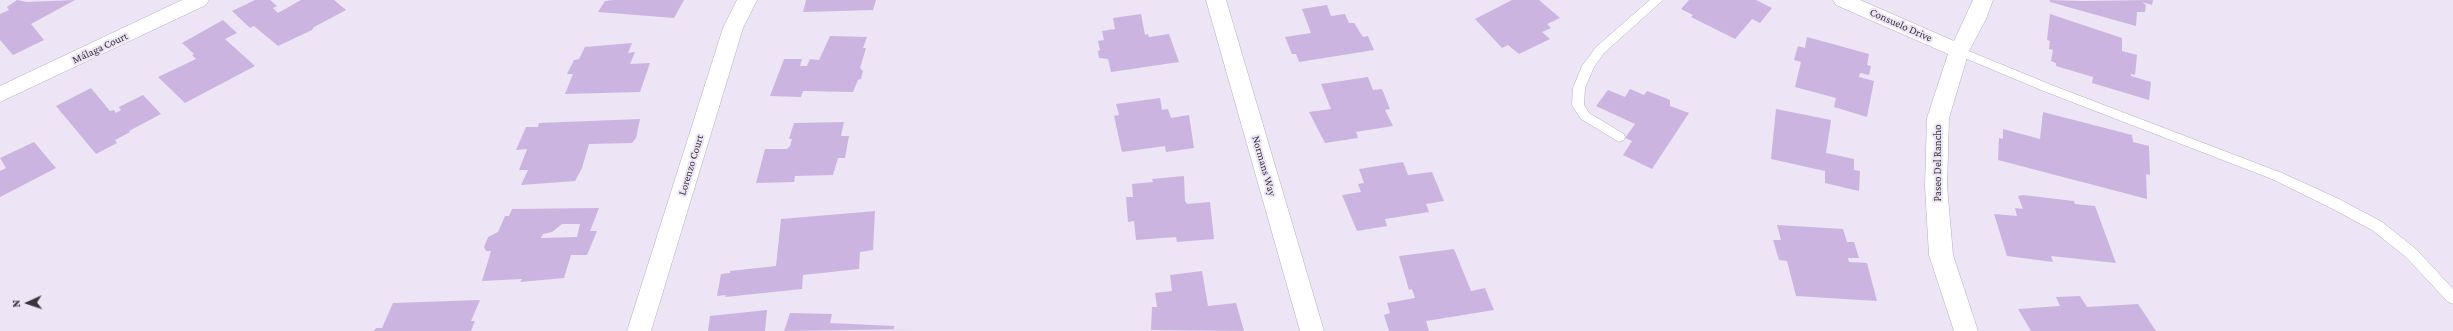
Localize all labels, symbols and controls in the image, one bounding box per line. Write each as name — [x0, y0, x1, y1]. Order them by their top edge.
street label: Consuelo Drive — [1868, 5, 1934, 45]
street label: Málaga Court — [70, 29, 130, 67]
street label: Paseo Del Rancho — [1931, 124, 1945, 202]
street label: Lorenzo Court — [676, 133, 706, 197]
street label: Normans Way — [1249, 134, 1279, 198]
north arrow — [8, 283, 48, 323]
text: N — [10, 300, 22, 308]

